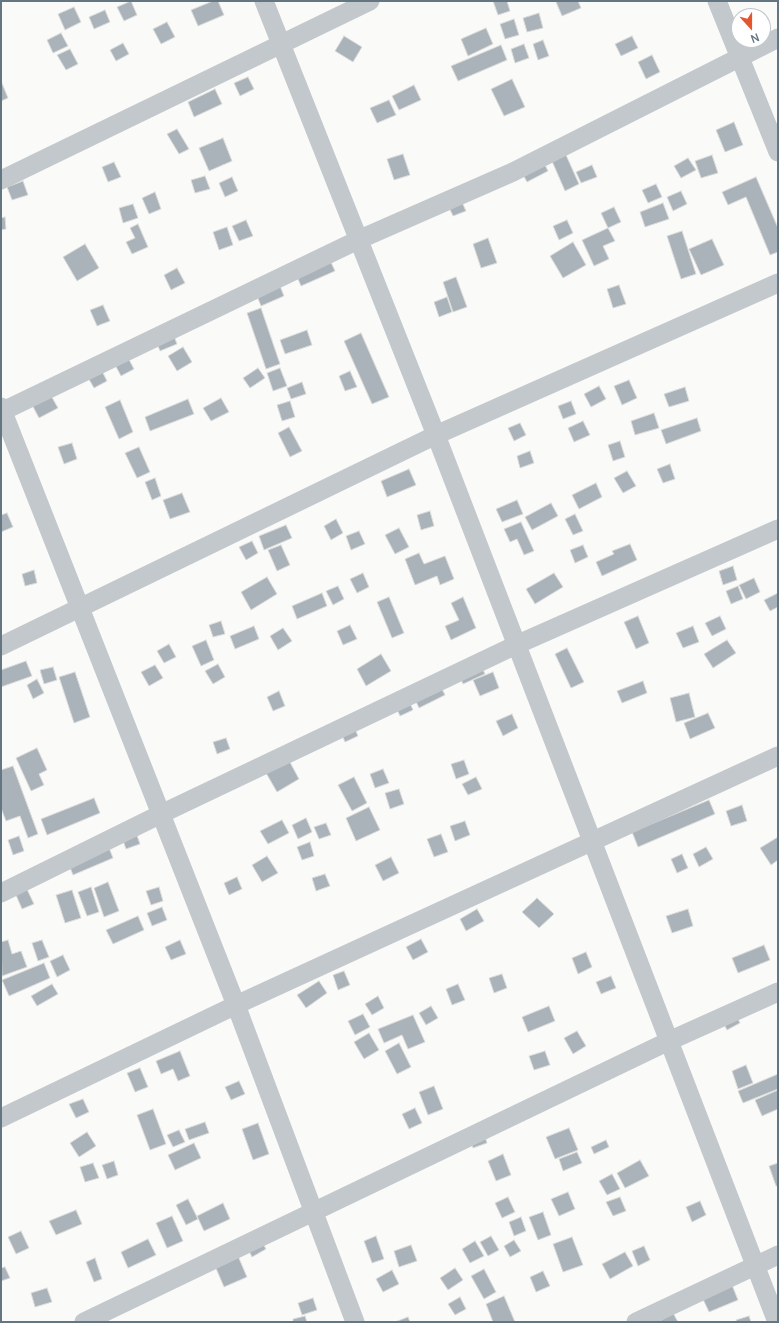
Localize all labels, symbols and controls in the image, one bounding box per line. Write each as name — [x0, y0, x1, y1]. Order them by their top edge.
north arrow — [731, 8, 771, 48]
text: N — [749, 30, 761, 47]

